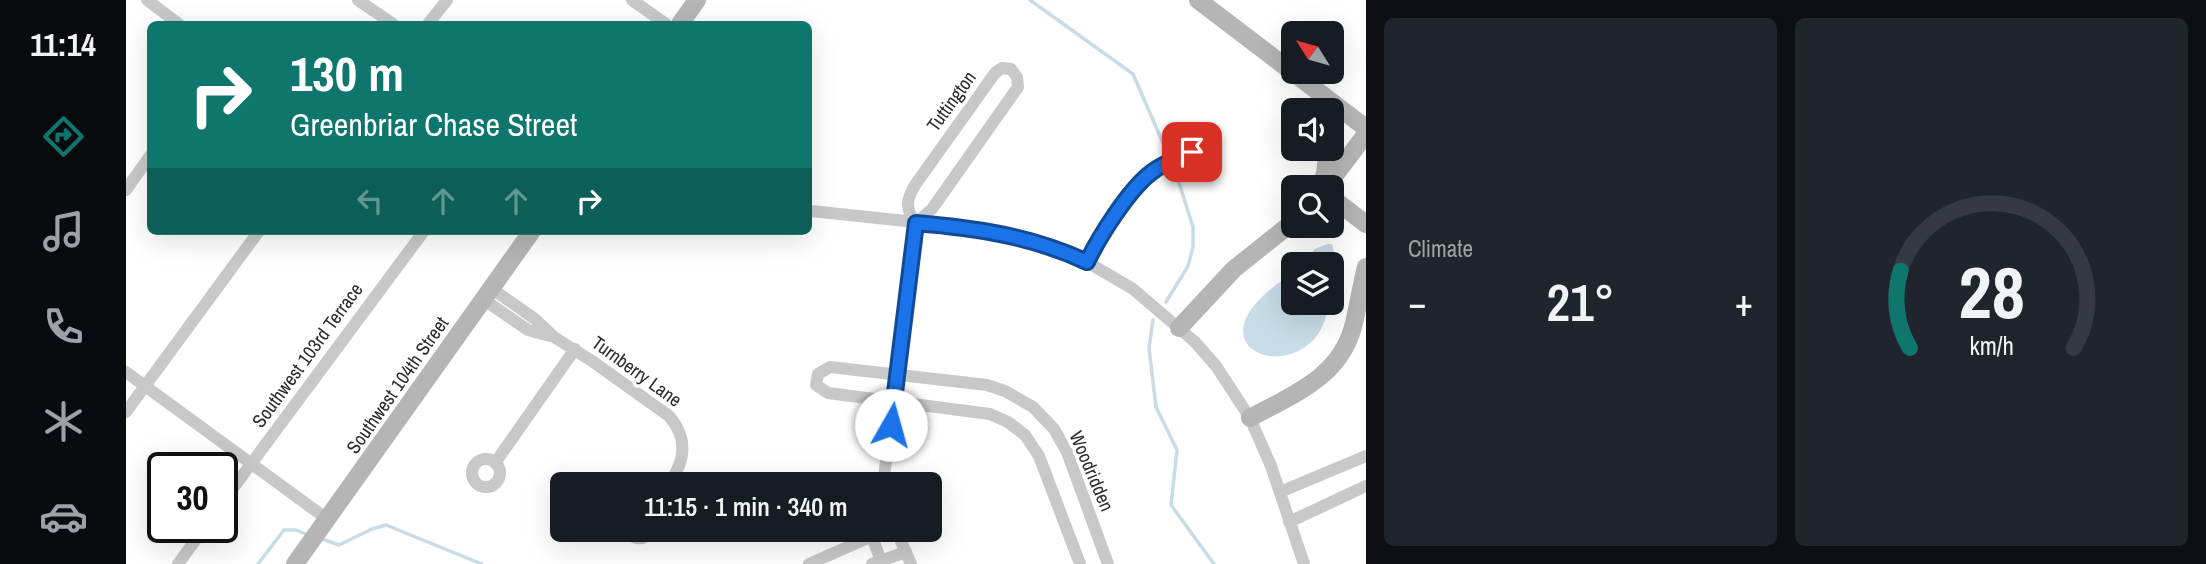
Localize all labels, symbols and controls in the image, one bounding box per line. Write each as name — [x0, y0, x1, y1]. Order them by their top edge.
north arrow — [1281, 21, 1344, 84]
map controls — [1281, 21, 1344, 315]
text: 11:14 — [30, 23, 96, 66]
text: 130 m — [290, 40, 404, 106]
icon: right — [175, 49, 266, 140]
street label: Tuttington — [920, 66, 982, 136]
button: sound — [1281, 98, 1344, 161]
text: Greenbriar Chase Street — [290, 103, 577, 146]
icon: directions — [39, 112, 88, 161]
pin — [1162, 122, 1222, 182]
icon: arrive — [1173, 133, 1211, 171]
button: search — [1281, 175, 1344, 238]
icon: left — [351, 182, 389, 220]
icon: ahead — [424, 182, 462, 220]
icon: ahead — [497, 182, 535, 220]
icon: right — [570, 182, 608, 220]
icon: music — [39, 207, 88, 256]
text: Climate — [1408, 233, 1473, 264]
text: 28 — [1958, 243, 2025, 341]
button: layers — [1281, 252, 1344, 315]
text: 21° — [1546, 267, 1615, 337]
street label: Southwest 103rd Terrace — [246, 277, 368, 433]
text: − — [1408, 277, 1426, 328]
text: + — [1735, 277, 1753, 328]
icon: phone — [39, 302, 88, 351]
street label: Southwest 104th Street — [340, 311, 454, 459]
text: km/h — [1969, 329, 2014, 363]
street label: Turnberry Lane — [587, 330, 687, 412]
position arrow — [854, 388, 928, 462]
icon: climate — [39, 397, 88, 446]
street label: Woodridden — [1064, 427, 1120, 515]
speed limit sign: 30 — [147, 452, 238, 543]
text: 11:15 · 1 min · 340 m — [644, 489, 848, 524]
icon: car — [39, 492, 88, 541]

